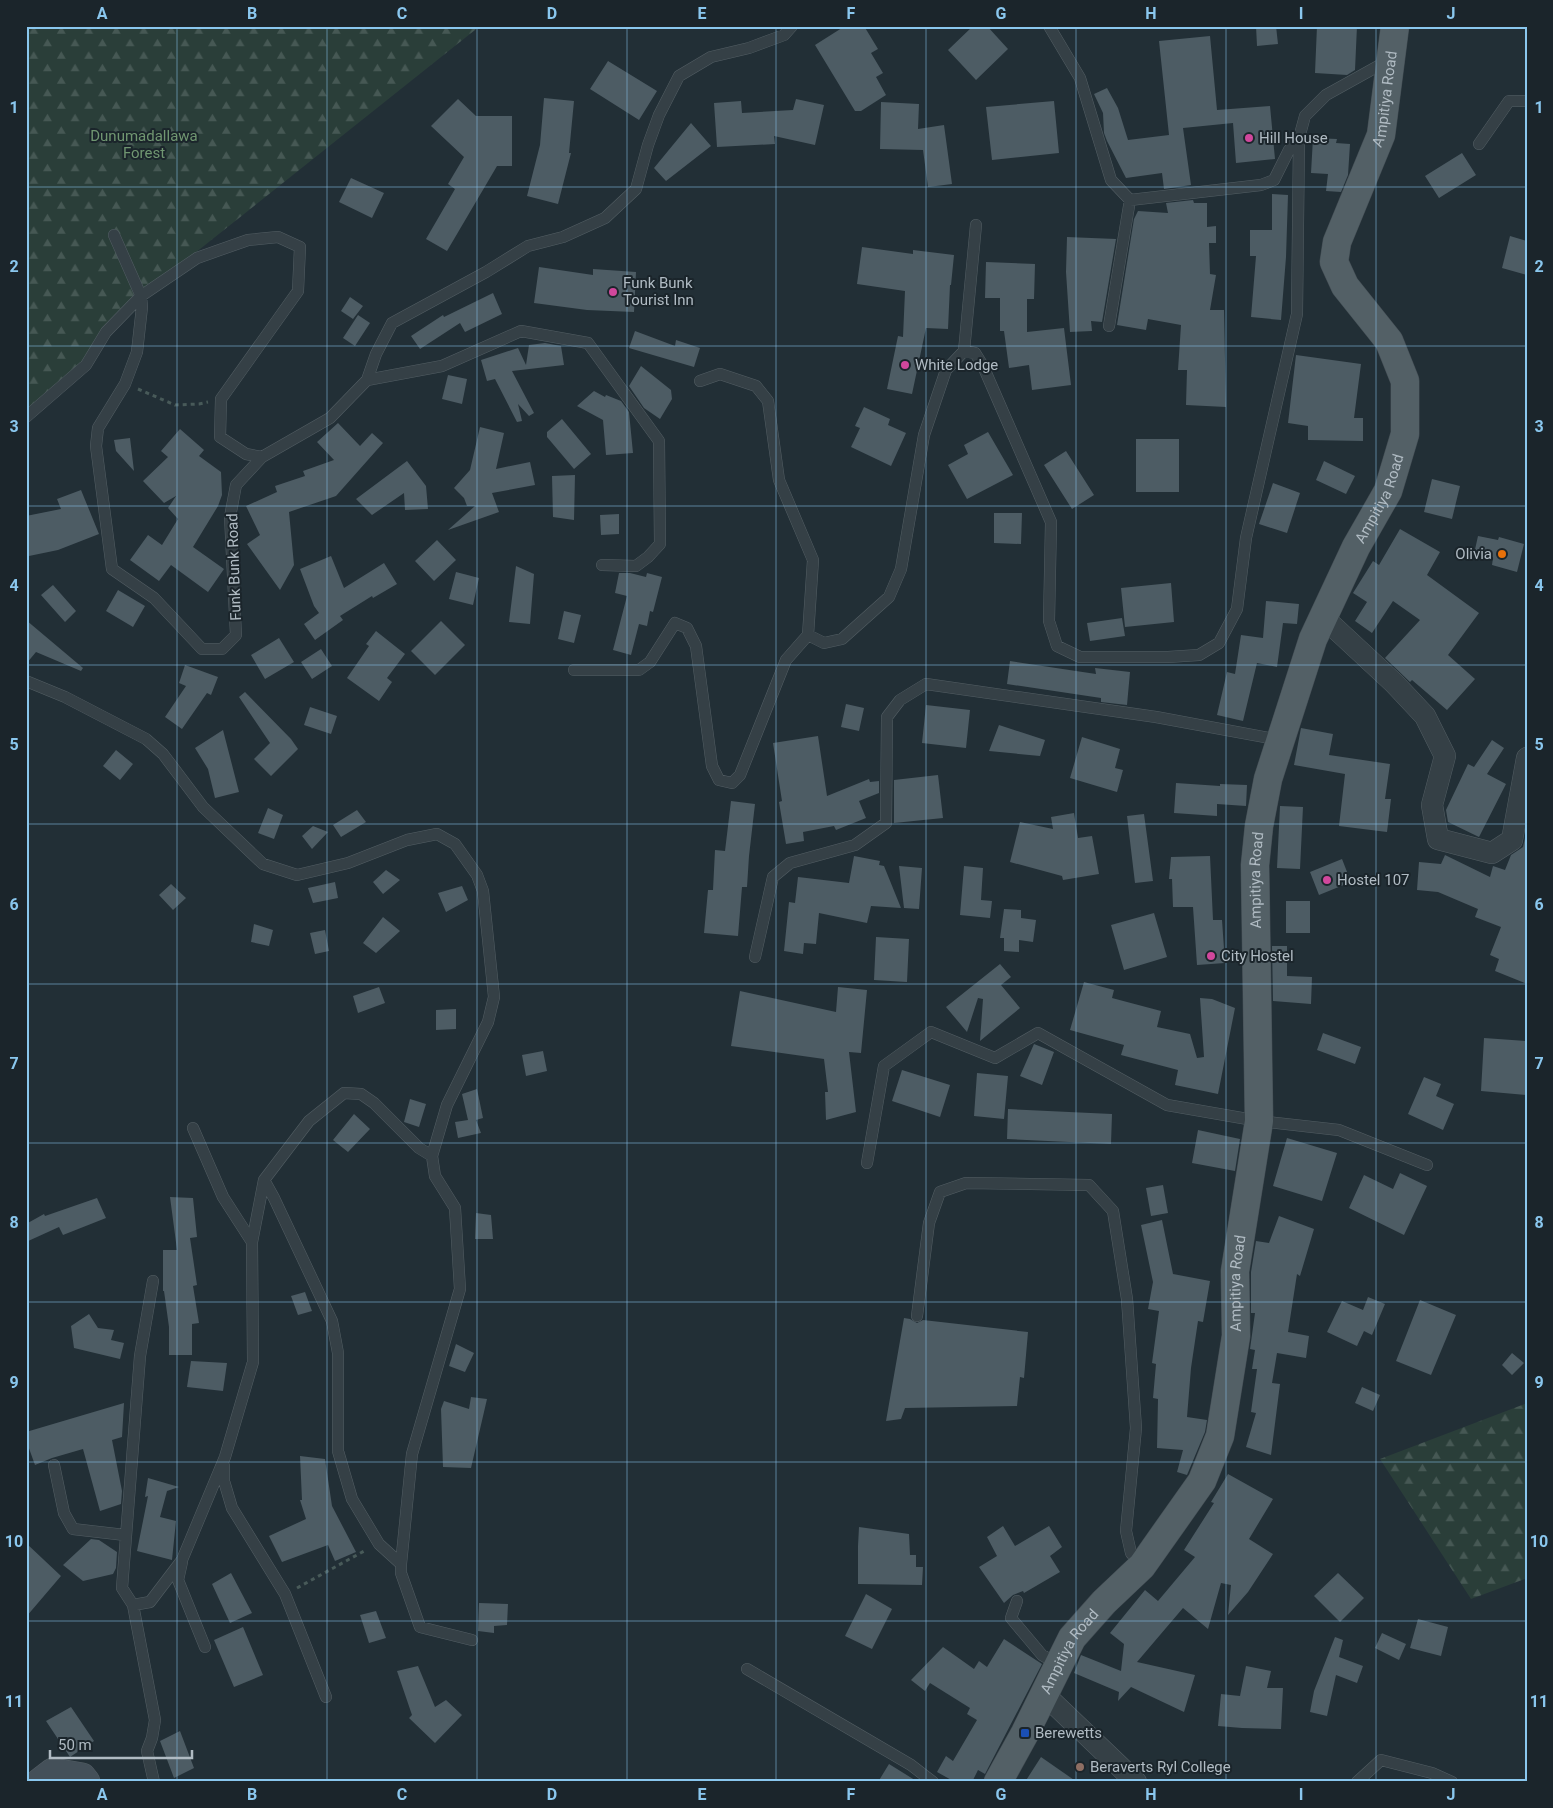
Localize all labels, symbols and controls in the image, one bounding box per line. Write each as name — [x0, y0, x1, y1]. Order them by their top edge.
text: A — [97, 4, 108, 23]
text: B — [247, 4, 257, 23]
text: C — [397, 4, 407, 23]
text: D — [547, 4, 557, 23]
text: E — [698, 4, 707, 23]
text: F — [847, 4, 856, 23]
text: G — [996, 4, 1007, 23]
text: H — [1145, 4, 1157, 23]
text: I — [1299, 4, 1303, 23]
text: J — [1447, 4, 1455, 23]
street label: Ampitiya Road — [1368, 50, 1401, 150]
text: 1 — [9, 98, 19, 117]
text: 1 — [1534, 98, 1544, 117]
park label: Dunumadallawa Forest — [90, 127, 198, 162]
place label: Hill House — [1259, 129, 1328, 147]
marker: Hill House — [1243, 132, 1255, 144]
text: 2 — [9, 257, 19, 276]
text: 2 — [1534, 257, 1544, 276]
place label: Funk Bunk Tourist Inn — [623, 274, 694, 309]
marker: Funk Bunk Tourist Inn — [607, 286, 619, 298]
place label: White Lodge — [915, 356, 998, 374]
marker: White Lodge — [899, 359, 911, 371]
text: 3 — [9, 417, 19, 436]
text: 3 — [1534, 417, 1544, 436]
street label: Ampitiya Road — [1351, 452, 1408, 547]
street label: Funk Bunk Road — [223, 513, 245, 621]
place label: Olivia — [1455, 545, 1492, 563]
marker: Olivia — [1496, 548, 1508, 560]
text: 4 — [9, 576, 19, 595]
text: 4 — [1534, 576, 1544, 595]
text: 5 — [9, 735, 19, 754]
text: 5 — [1534, 735, 1544, 754]
street label: Ampitiya Road — [1246, 831, 1267, 929]
place label: Hostel 107 — [1337, 871, 1410, 889]
marker: Hostel 107 — [1321, 874, 1333, 886]
text: 6 — [9, 895, 19, 914]
text: 6 — [1534, 895, 1544, 914]
place label: City Hostel — [1221, 947, 1294, 965]
marker: City Hostel — [1205, 950, 1217, 962]
text: 7 — [9, 1054, 19, 1073]
text: 7 — [1534, 1054, 1544, 1073]
text: 8 — [9, 1213, 19, 1232]
text: 8 — [1534, 1213, 1544, 1232]
street label: Ampitiya Road — [1226, 1234, 1250, 1332]
text: 9 — [9, 1373, 19, 1392]
text: 9 — [1534, 1373, 1544, 1392]
text: 10 — [5, 1532, 23, 1551]
text: 10 — [1530, 1532, 1548, 1551]
street label: Ampitiya Road — [1037, 1605, 1102, 1697]
text: 11 — [5, 1692, 23, 1711]
text: 11 — [1530, 1692, 1548, 1711]
place label: Berewetts — [1035, 1724, 1102, 1742]
marker: Berewetts — [1019, 1727, 1031, 1739]
scale bar — [50, 1728, 192, 1760]
text: 50 m — [58, 1736, 92, 1754]
place label: Beraverts Ryl College — [1090, 1758, 1231, 1776]
marker: Beraverts Ryl College — [1074, 1761, 1086, 1773]
text: A — [97, 1785, 108, 1804]
text: B — [247, 1785, 257, 1804]
text: C — [397, 1785, 407, 1804]
text: D — [547, 1785, 557, 1804]
text: E — [698, 1785, 707, 1804]
text: F — [847, 1785, 856, 1804]
text: G — [996, 1785, 1007, 1804]
text: H — [1145, 1785, 1157, 1804]
text: I — [1299, 1785, 1303, 1804]
text: J — [1447, 1785, 1455, 1804]

